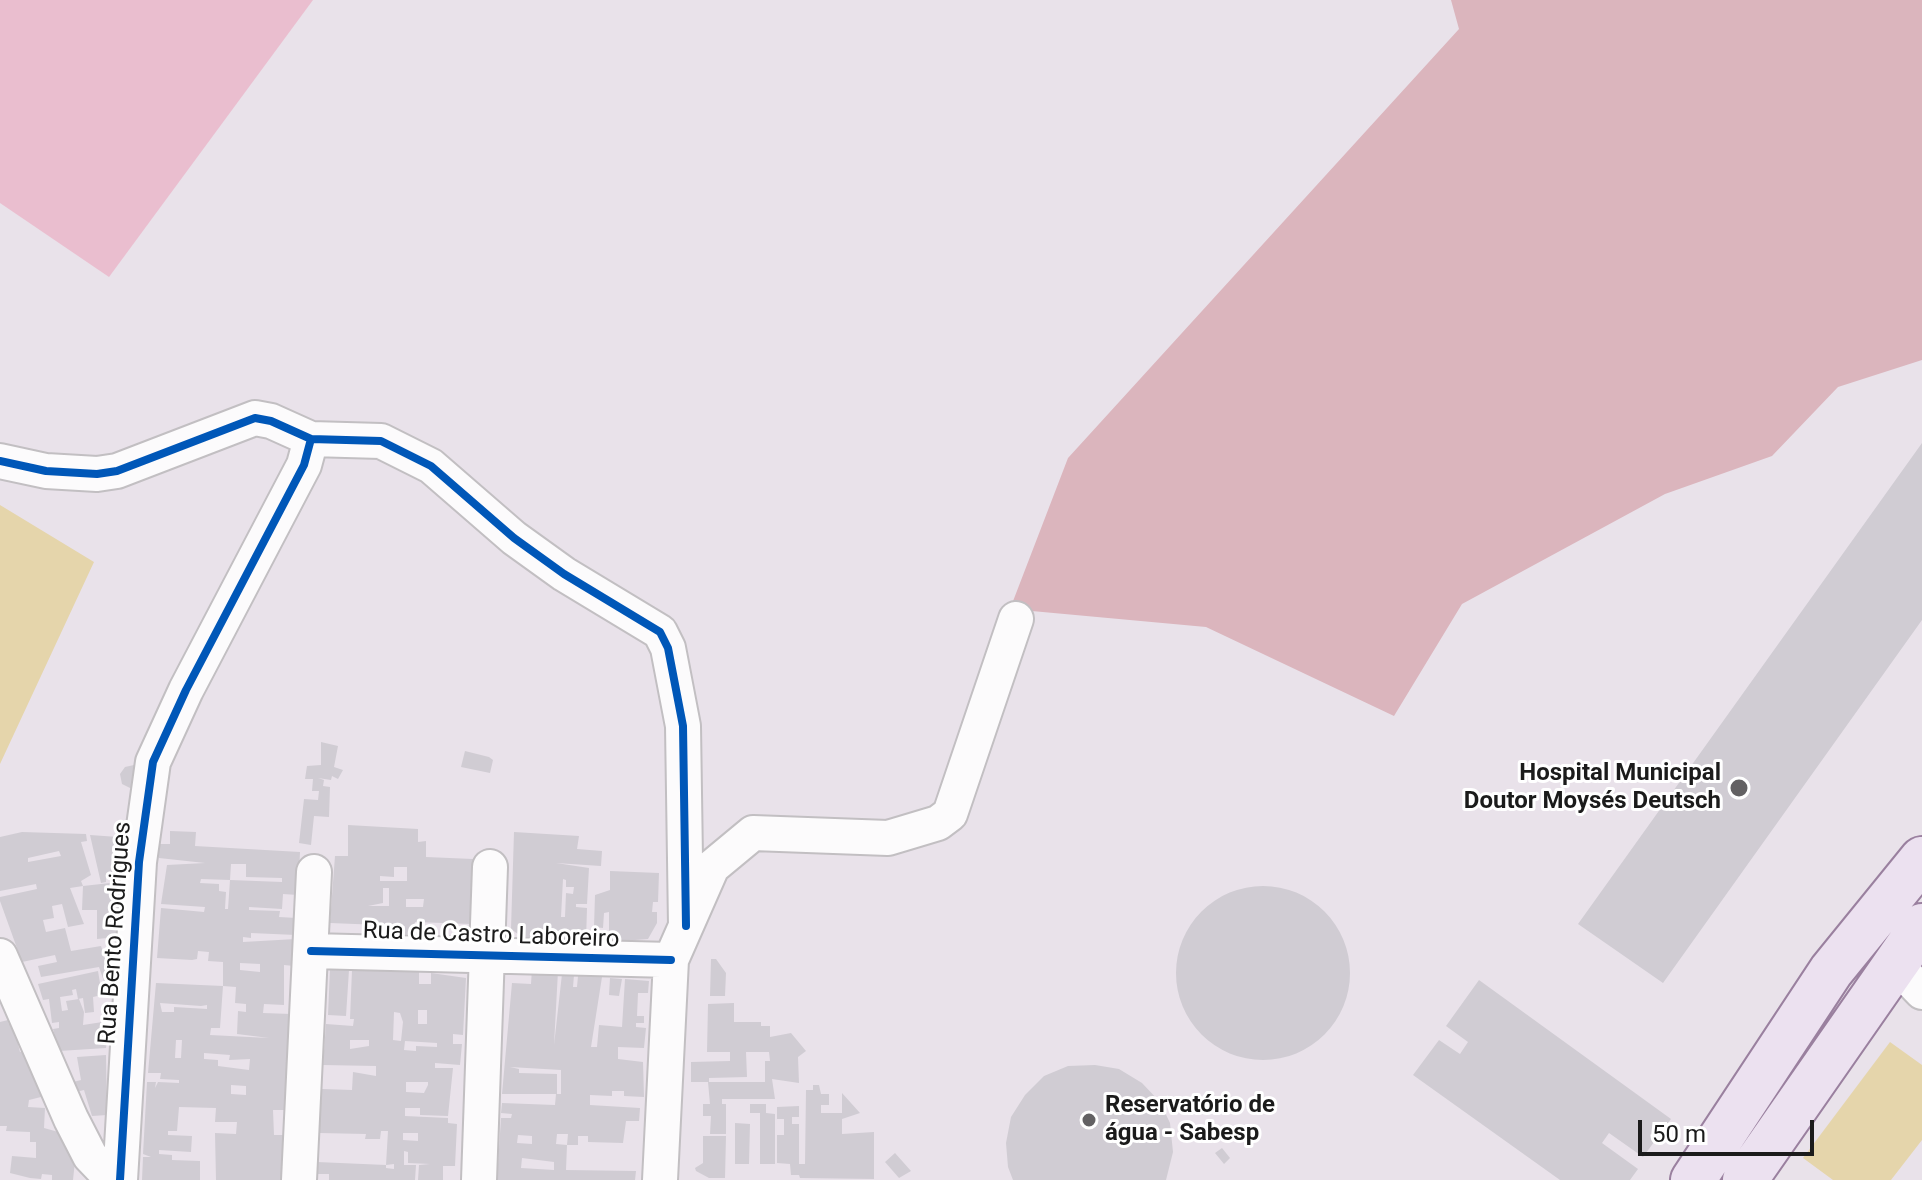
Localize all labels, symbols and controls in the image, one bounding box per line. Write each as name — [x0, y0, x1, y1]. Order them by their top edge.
place label: Hospital Municipal Doutor Moysés Deutsch — [1464, 760, 1721, 816]
marker: Hospital Municipal Doutor Moysés Deutsch — [1728, 777, 1750, 799]
street label: Rua Bento Rodrigues — [94, 821, 138, 1045]
street label: Rua de Castro Laboreiro — [362, 917, 620, 955]
place label: Reservatório de água - Sabesp — [1105, 1092, 1275, 1148]
scale bar — [1642, 1104, 1818, 1154]
marker: Reservatório de água - Sabesp — [1080, 1111, 1098, 1129]
text: 50 m — [1652, 1120, 1706, 1148]

